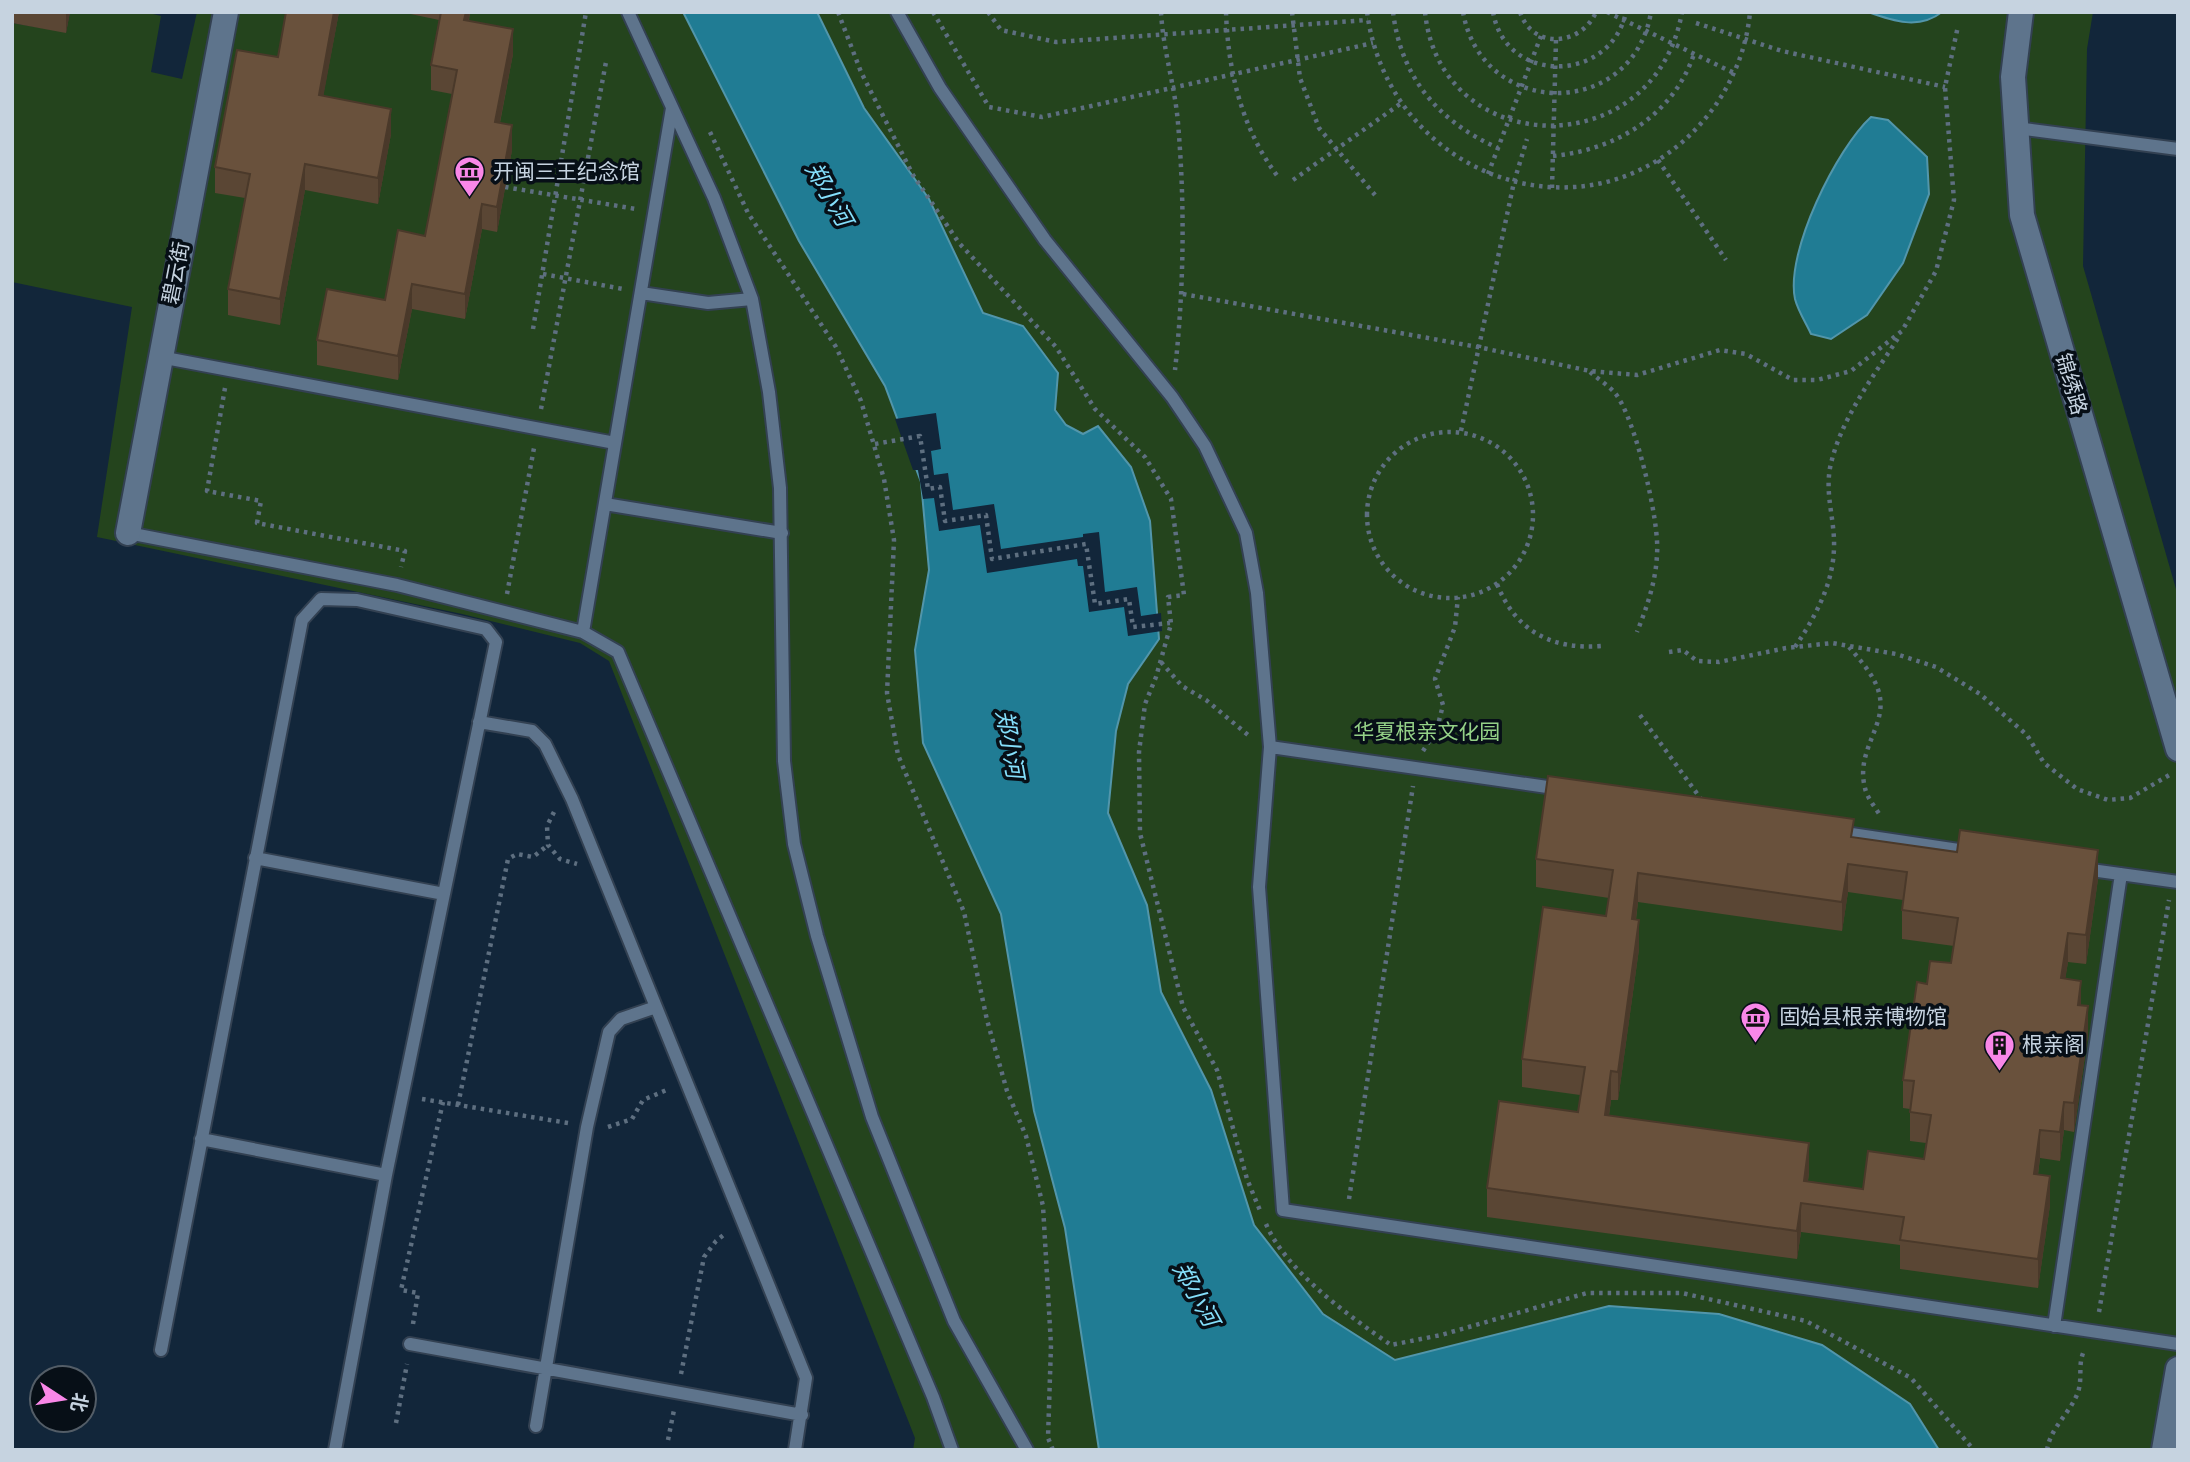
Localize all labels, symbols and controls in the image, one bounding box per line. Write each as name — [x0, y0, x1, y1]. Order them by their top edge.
museum icon: 开闽三王纪念馆 — [453, 155, 487, 199]
water label: 郑小河 — [800, 157, 861, 234]
place label: 开闽三王纪念馆 — [493, 158, 640, 183]
street label: 碧云街 — [156, 239, 193, 306]
street label: 锦绣路 — [2052, 350, 2093, 417]
water label: 郑小河 — [991, 707, 1031, 784]
park label: 华夏根亲文化园 — [1354, 718, 1501, 743]
museum icon: 固始县根亲博物馆 — [1739, 1000, 1773, 1044]
place label: 固始县根亲博物馆 — [1779, 1003, 1947, 1028]
building icon: 根亲阁 — [1982, 1028, 2016, 1072]
place label: 根亲阁 — [2022, 1031, 2085, 1056]
water label: 郑小河 — [1168, 1257, 1228, 1334]
north arrow — [28, 1364, 98, 1434]
text: 北 — [67, 1391, 93, 1414]

